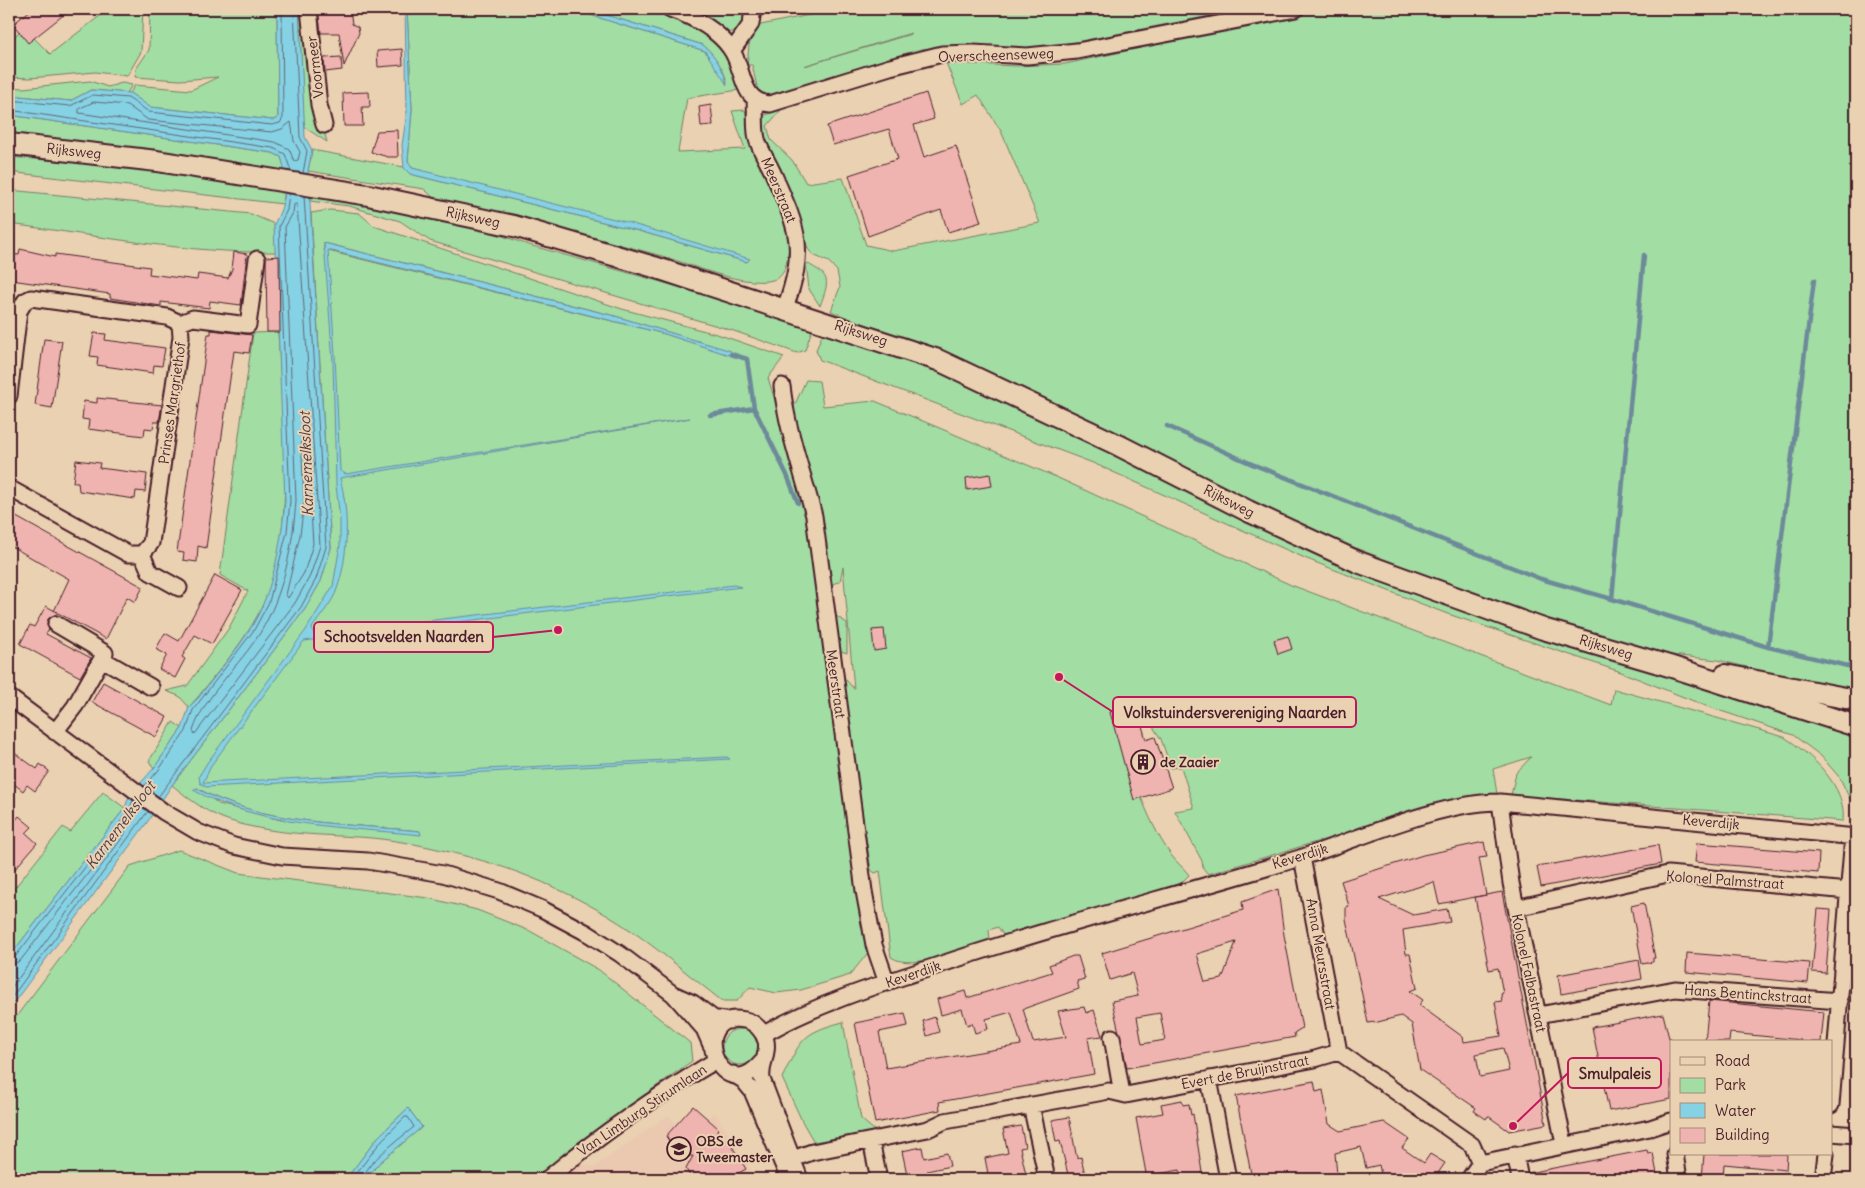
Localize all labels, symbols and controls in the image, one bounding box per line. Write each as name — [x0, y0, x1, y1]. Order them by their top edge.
street label: Voormeer — [302, 34, 328, 99]
street label: Overscheenseweg — [938, 44, 1054, 66]
street label: Rijksweg — [46, 139, 102, 163]
street label: Meerstraat — [757, 155, 801, 226]
street label: Rijksweg — [444, 202, 502, 232]
street label: Rijksweg — [832, 316, 890, 350]
street label: Prinses Margriethof — [155, 340, 190, 465]
water label: Karnemelksloot — [295, 409, 317, 517]
street label: Rijksweg — [1200, 480, 1258, 522]
callout: Schootsvelden Naarden — [314, 622, 493, 652]
text: Schootsvelden Naarden — [324, 627, 484, 646]
street label: Rijksweg — [1577, 630, 1635, 664]
street label: Meerstraat — [822, 648, 850, 720]
callout: Volkstuindersvereniging Naarden — [1113, 697, 1356, 727]
text: Volkstuindersvereniging Naarden — [1124, 703, 1347, 723]
building icon: de Zaaier — [1130, 749, 1156, 775]
place label: de Zaaier — [1160, 753, 1219, 771]
water label: Karnemelksloot — [81, 776, 160, 873]
street label: Keverdijk — [1682, 811, 1740, 833]
street label: Keverdijk — [1270, 839, 1330, 873]
street label: Kolonel Palmstraat — [1665, 867, 1785, 893]
street label: Anna Meursstraat — [1302, 897, 1340, 1011]
street label: Kolonel Falbastraat — [1508, 912, 1550, 1034]
street label: Keverdijk — [883, 956, 943, 992]
street label: Hans Bentinckstraat — [1683, 981, 1813, 1007]
legend — [1670, 1040, 1832, 1156]
street label: Evert de Bruijnstraat — [1180, 1051, 1311, 1093]
text: Road — [1715, 1051, 1750, 1070]
callout: Smulpaleis — [1568, 1058, 1661, 1088]
street label: Van Limburg Stirumlaan — [574, 1060, 710, 1160]
text: Smulpaleis — [1579, 1064, 1651, 1084]
text: Park — [1715, 1075, 1746, 1094]
text: Water — [1715, 1101, 1756, 1120]
text: Building — [1715, 1125, 1770, 1144]
place label: OBS de Tweemaster — [696, 1132, 773, 1166]
school or university icon: OBS de Tweemaster — [666, 1136, 692, 1162]

